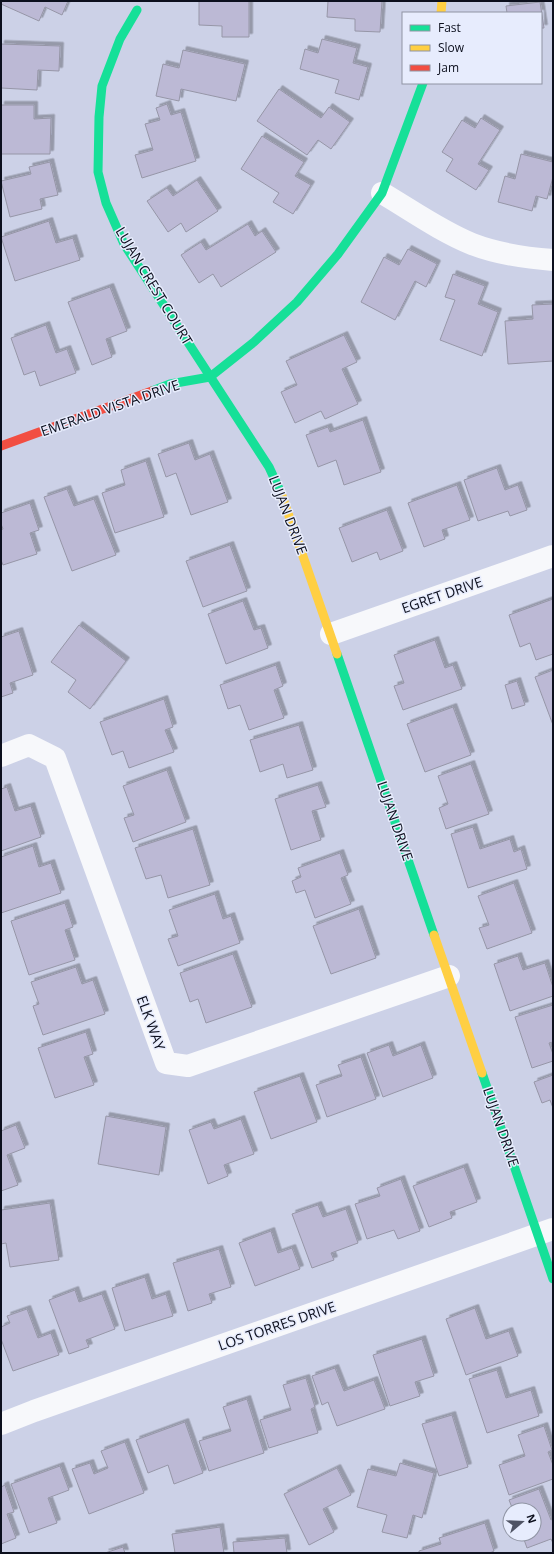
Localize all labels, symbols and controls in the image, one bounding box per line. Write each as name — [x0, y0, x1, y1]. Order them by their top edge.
legend — [402, 12, 542, 84]
text: Fast — [438, 19, 461, 36]
text: Slow — [438, 39, 465, 56]
text: Jam — [437, 59, 459, 76]
street label: LUJAN CREST COURT — [112, 223, 197, 349]
street label: EMERALD VISTA DRIVE — [38, 375, 182, 440]
street label: LUJAN DRIVE — [265, 473, 312, 557]
street label: EGRET DRIVE — [399, 572, 485, 617]
street label: LUJAN DRIVE — [373, 778, 418, 863]
street label: ELK WAY — [133, 993, 170, 1053]
street label: LUJAN DRIVE — [479, 1084, 524, 1169]
street label: LOS TORRES DRIVE — [215, 1296, 338, 1355]
north arrow — [502, 1502, 542, 1542]
text: N — [523, 1512, 540, 1525]

